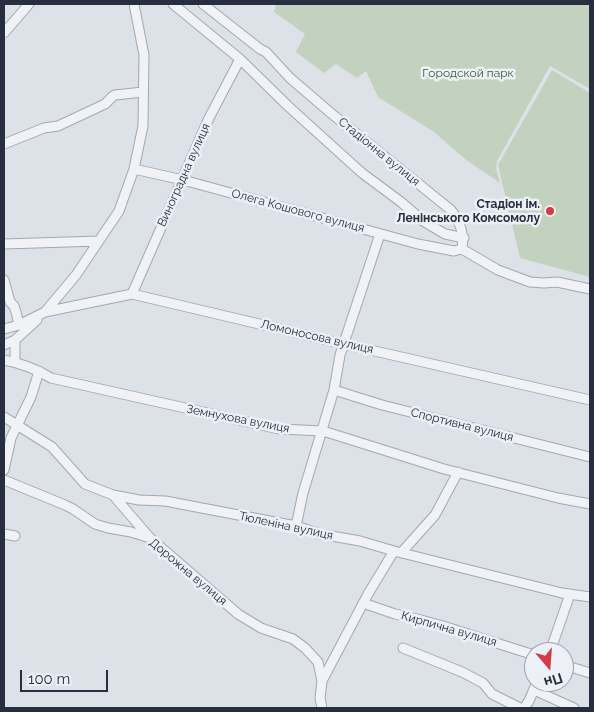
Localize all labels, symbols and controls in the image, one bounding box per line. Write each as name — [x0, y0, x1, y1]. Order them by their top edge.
park label: Городской парк — [422, 66, 514, 80]
street label: Стадіонна вулиця — [335, 115, 423, 189]
street label: Виноградна вулиця — [155, 121, 213, 229]
street label: Олега Кошового вулиця — [230, 186, 366, 236]
place label: Стадіон ім. Ленінського Комсомолу — [397, 197, 540, 225]
marker: Стадіон ім. Ленінського Комсомолу — [544, 205, 556, 217]
street label: Ломоносова вулиця — [259, 317, 375, 357]
street label: Земнухова вулиця — [185, 402, 291, 436]
street label: Спортивна вулиця — [409, 405, 515, 445]
street label: Тюленіна вулиця — [238, 509, 334, 543]
street label: Дорожна вулиця — [146, 535, 230, 609]
street label: Кирпична вулиця — [399, 608, 499, 650]
north arrow — [524, 642, 574, 692]
scale bar — [22, 660, 110, 692]
text: 100 m — [28, 670, 70, 688]
text: Пн — [542, 670, 565, 691]

